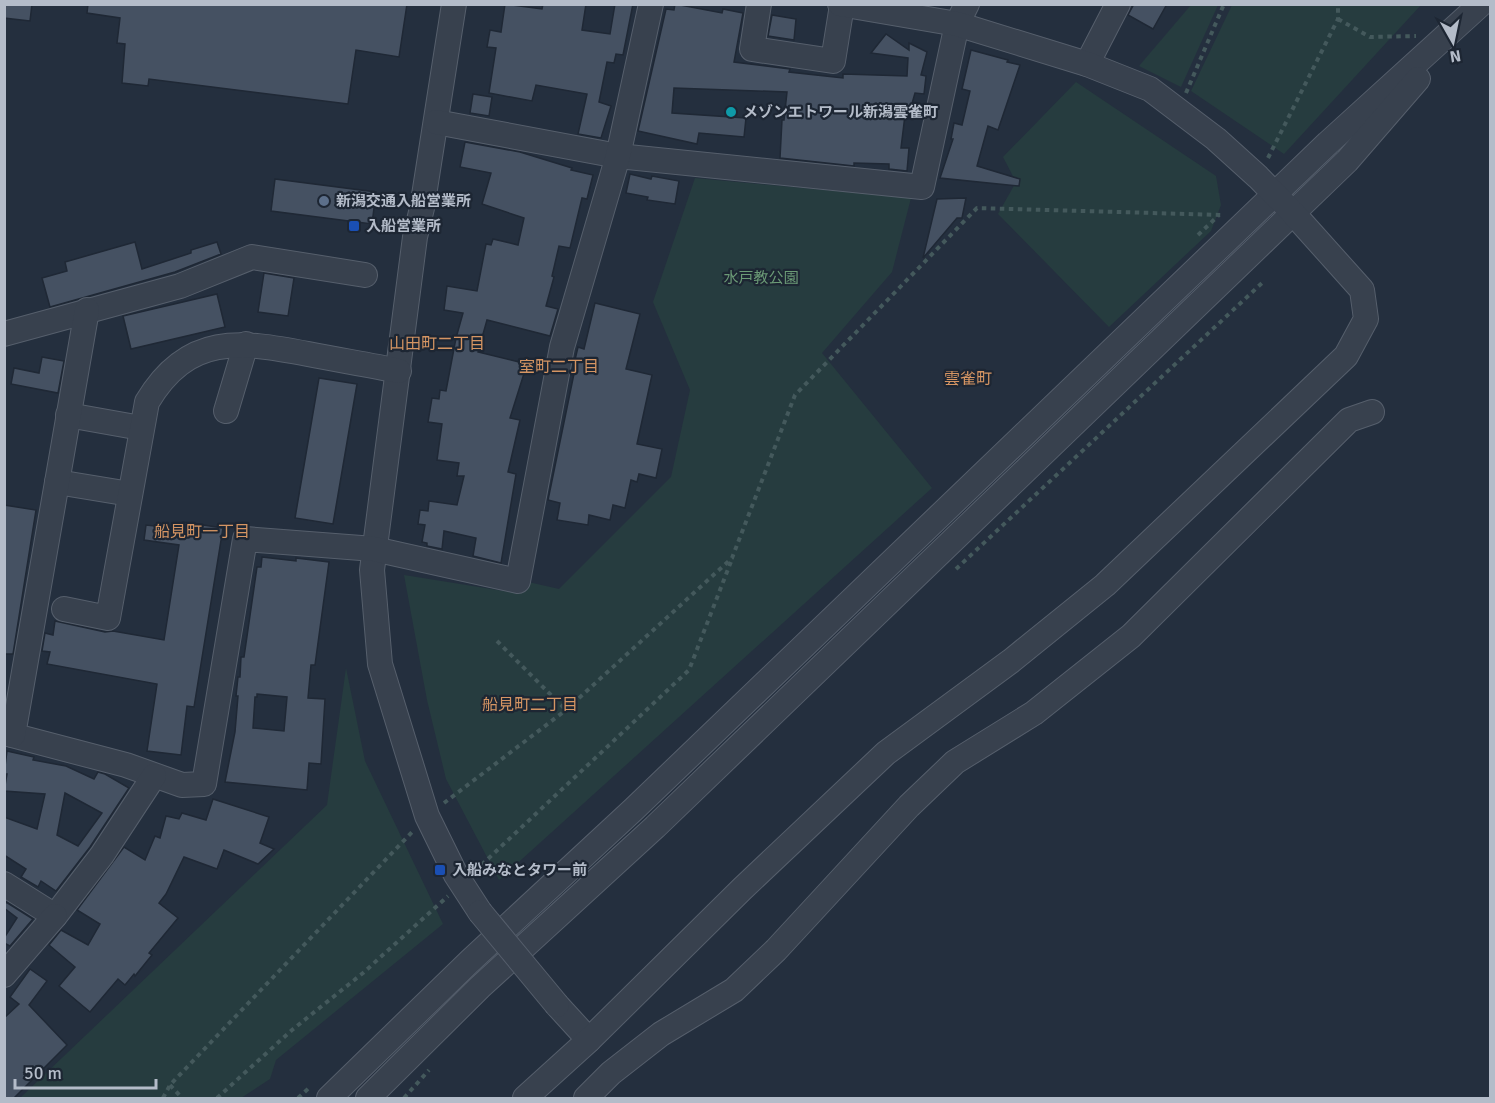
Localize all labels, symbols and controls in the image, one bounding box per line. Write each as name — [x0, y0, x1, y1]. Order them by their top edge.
north arrow — [1423, 12, 1483, 72]
text: N — [1448, 45, 1462, 67]
place label: メゾンエトワール新潟雲雀町 — [743, 103, 938, 121]
marker: メゾンエトワール新潟雲雀町 — [724, 105, 738, 119]
place label: 新潟交通入船営業所 — [336, 192, 471, 210]
marker: 新潟交通入船営業所 — [317, 194, 331, 208]
place label: 入船営業所 — [366, 217, 441, 235]
marker: 入船営業所 — [347, 219, 361, 233]
park label: 水戸教公園 — [723, 269, 799, 287]
district label: 山田町二丁目 — [389, 334, 485, 354]
district label: 室町二丁目 — [519, 357, 599, 377]
district label: 雲雀町 — [944, 369, 992, 389]
district label: 船見町一丁目 — [154, 522, 250, 542]
district label: 船見町二丁目 — [482, 695, 578, 715]
place label: 入船みなとタワー前 — [452, 861, 587, 879]
marker: 入船みなとタワー前 — [433, 863, 447, 877]
scale bar — [15, 1052, 156, 1090]
text: 50 m — [24, 1062, 62, 1084]

